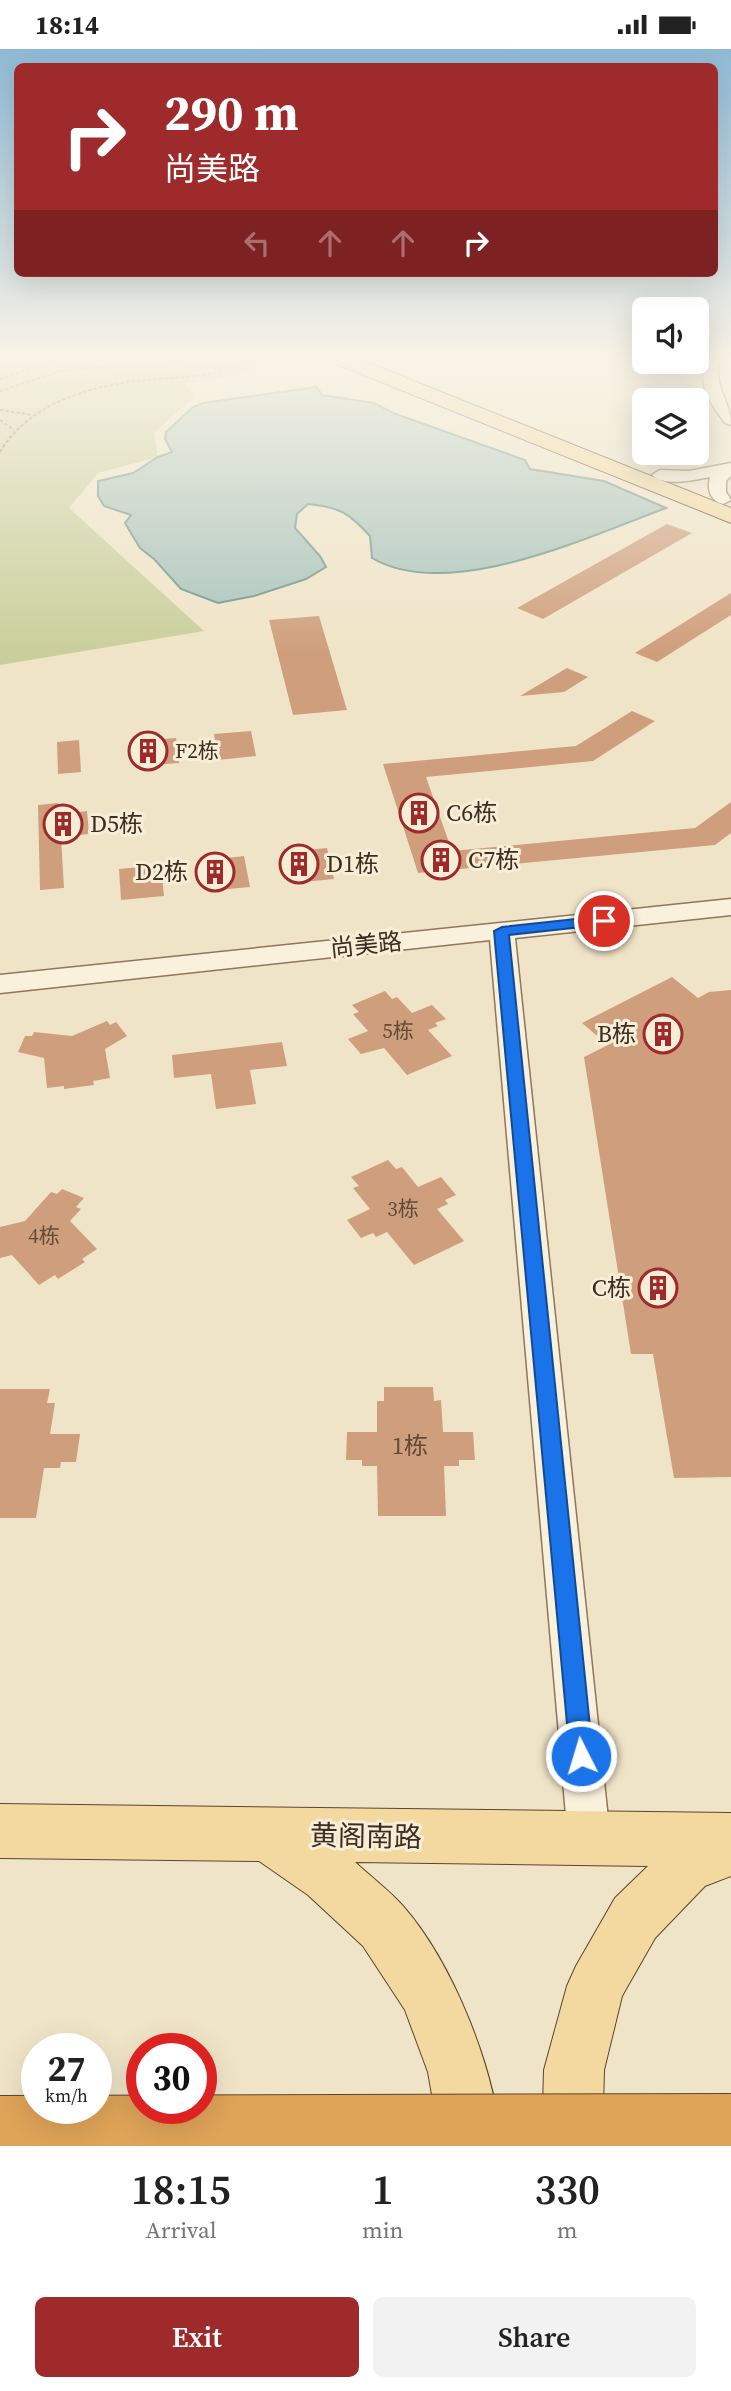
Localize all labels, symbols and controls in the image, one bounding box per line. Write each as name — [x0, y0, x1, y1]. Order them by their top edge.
text: 18:14 — [35, 7, 99, 43]
text: 290 m — [164, 79, 299, 146]
icon: right — [49, 91, 140, 182]
text: 尚美路 — [164, 147, 260, 191]
icon: left — [238, 224, 276, 262]
icon: ahead — [311, 224, 349, 262]
icon: ahead — [384, 224, 422, 262]
icon: right — [457, 224, 495, 262]
map controls — [632, 297, 709, 465]
button: sound — [632, 297, 709, 374]
button: layers — [632, 388, 709, 465]
building icon: F2栋 — [127, 730, 169, 772]
place label: F2栋 — [175, 736, 219, 765]
building icon: C6栋 — [398, 792, 440, 834]
place label: C6栋 — [446, 796, 497, 829]
building icon: D5栋 — [42, 803, 84, 845]
place label: D5栋 — [90, 807, 143, 840]
building icon: C7栋 — [420, 839, 462, 881]
building icon: D1栋 — [278, 843, 320, 885]
place label: C7栋 — [468, 843, 519, 876]
place label: D1栋 — [326, 847, 379, 880]
building icon: D2栋 — [194, 851, 236, 893]
place label: D2栋 — [135, 855, 188, 888]
pin — [574, 891, 634, 951]
icon: arrive — [585, 902, 623, 940]
street label: 尚美路 — [328, 924, 403, 965]
building icon: B栋 — [642, 1013, 684, 1055]
house number: 5栋 — [382, 1016, 414, 1045]
place label: B栋 — [597, 1017, 636, 1050]
house number: 3栋 — [387, 1194, 419, 1223]
house number: 4栋 — [28, 1221, 60, 1250]
building icon: C栋 — [637, 1267, 679, 1309]
place label: C栋 — [592, 1271, 631, 1304]
house number: 1栋 — [392, 1429, 428, 1462]
position arrow — [544, 1719, 618, 1793]
street label: 黄阁南路 — [310, 1816, 422, 1856]
speed limit sign: 30 — [126, 2033, 217, 2124]
text: 27 — [48, 2045, 85, 2093]
text: km/h — [45, 2083, 88, 2108]
text: 18:15 — [131, 2160, 231, 2218]
text: 1 — [372, 2160, 394, 2218]
text: 330 — [534, 2160, 600, 2218]
text: Arrival — [145, 2214, 217, 2246]
text: min — [362, 2214, 403, 2246]
text: m — [557, 2214, 578, 2246]
button: Exit — [35, 2297, 359, 2377]
button: Share — [373, 2297, 696, 2377]

